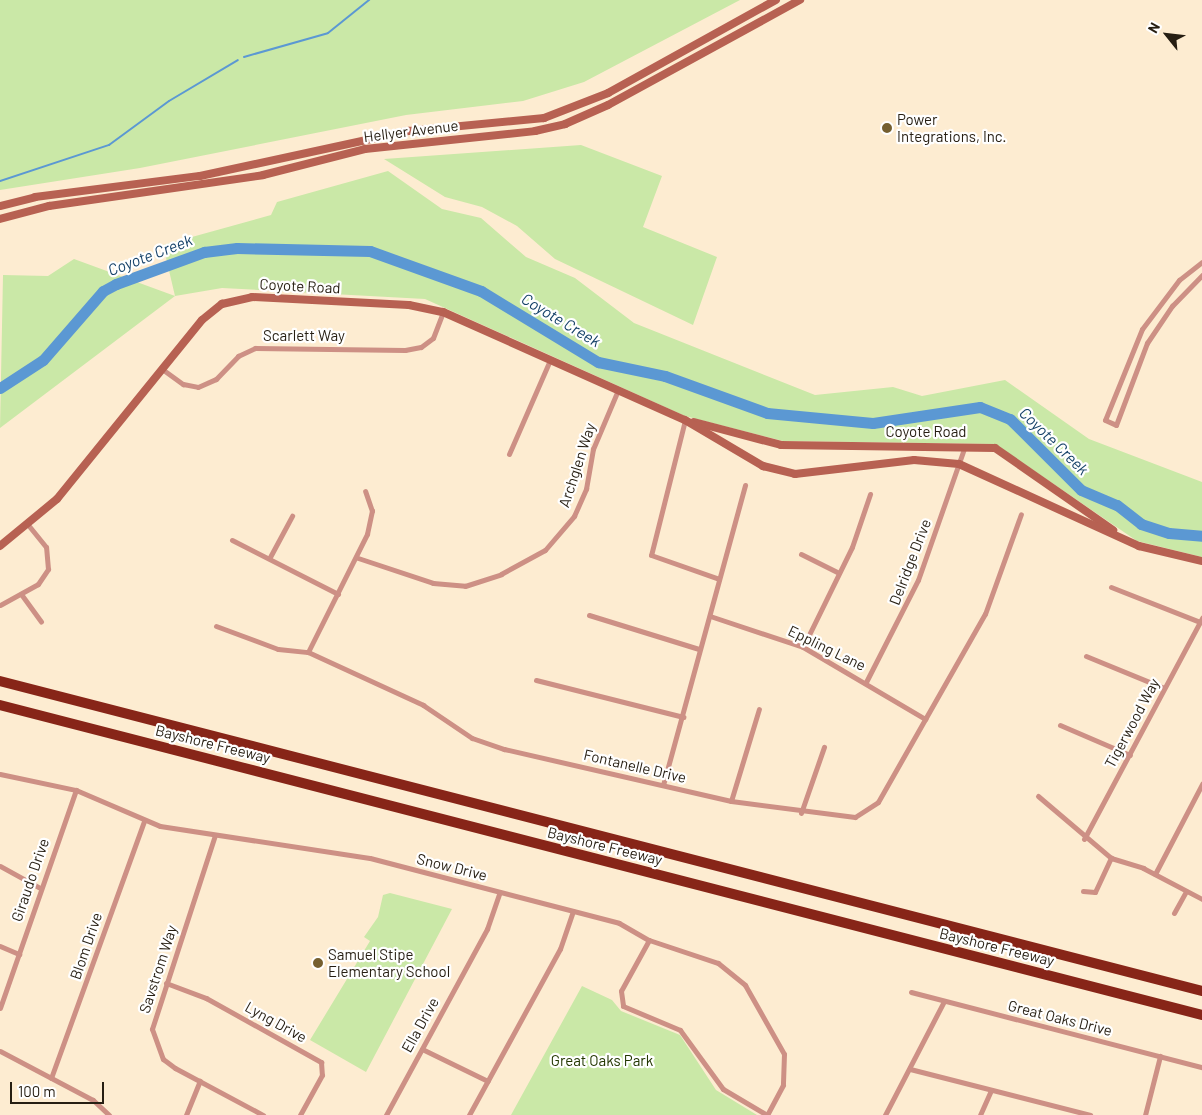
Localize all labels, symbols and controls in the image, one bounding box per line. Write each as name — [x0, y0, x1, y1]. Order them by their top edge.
north arrow — [1142, 10, 1192, 60]
text: N — [1144, 19, 1163, 36]
place label: Power Integrations, Inc. — [897, 110, 1006, 145]
street label: Hellyer Avenue — [363, 116, 459, 146]
marker: Power Integrations, Inc. — [881, 122, 893, 134]
water label: Coyote Creek — [105, 230, 195, 280]
street label: Coyote Road — [259, 275, 341, 297]
water label: Coyote Creek — [518, 289, 604, 351]
street label: Scarlett Way — [263, 327, 345, 345]
water label: Coyote Creek — [1015, 403, 1093, 479]
street label: Archglen Way — [555, 420, 599, 510]
street label: Coyote Road — [885, 423, 967, 441]
street label: Delridge Drive — [885, 516, 935, 608]
street label: Eppling Lane — [785, 621, 869, 675]
street label: Tigerwood Way — [1101, 675, 1163, 771]
street label: Bayshore Freeway — [154, 721, 272, 767]
street label: Fontanelle Drive — [582, 745, 688, 787]
street label: Bayshore Freeway — [546, 823, 664, 869]
street label: Giraudo Drive — [7, 836, 53, 924]
street label: Snow Drive — [415, 850, 489, 884]
street label: Blom Drive — [66, 910, 106, 982]
street label: Savstrom Way — [135, 923, 181, 1015]
street label: Bayshore Freeway — [938, 924, 1056, 970]
place label: Samuel Stipe Elementary School — [328, 945, 450, 980]
marker: Samuel Stipe Elementary School — [312, 957, 324, 969]
street label: Ella Drive — [398, 994, 442, 1056]
street label: Great Oaks Drive — [1006, 996, 1114, 1040]
street label: Lyng Drive — [242, 998, 310, 1046]
park label: Great Oaks Park — [551, 1052, 653, 1070]
scale bar — [12, 1072, 106, 1104]
text: 100 m — [18, 1082, 56, 1100]

